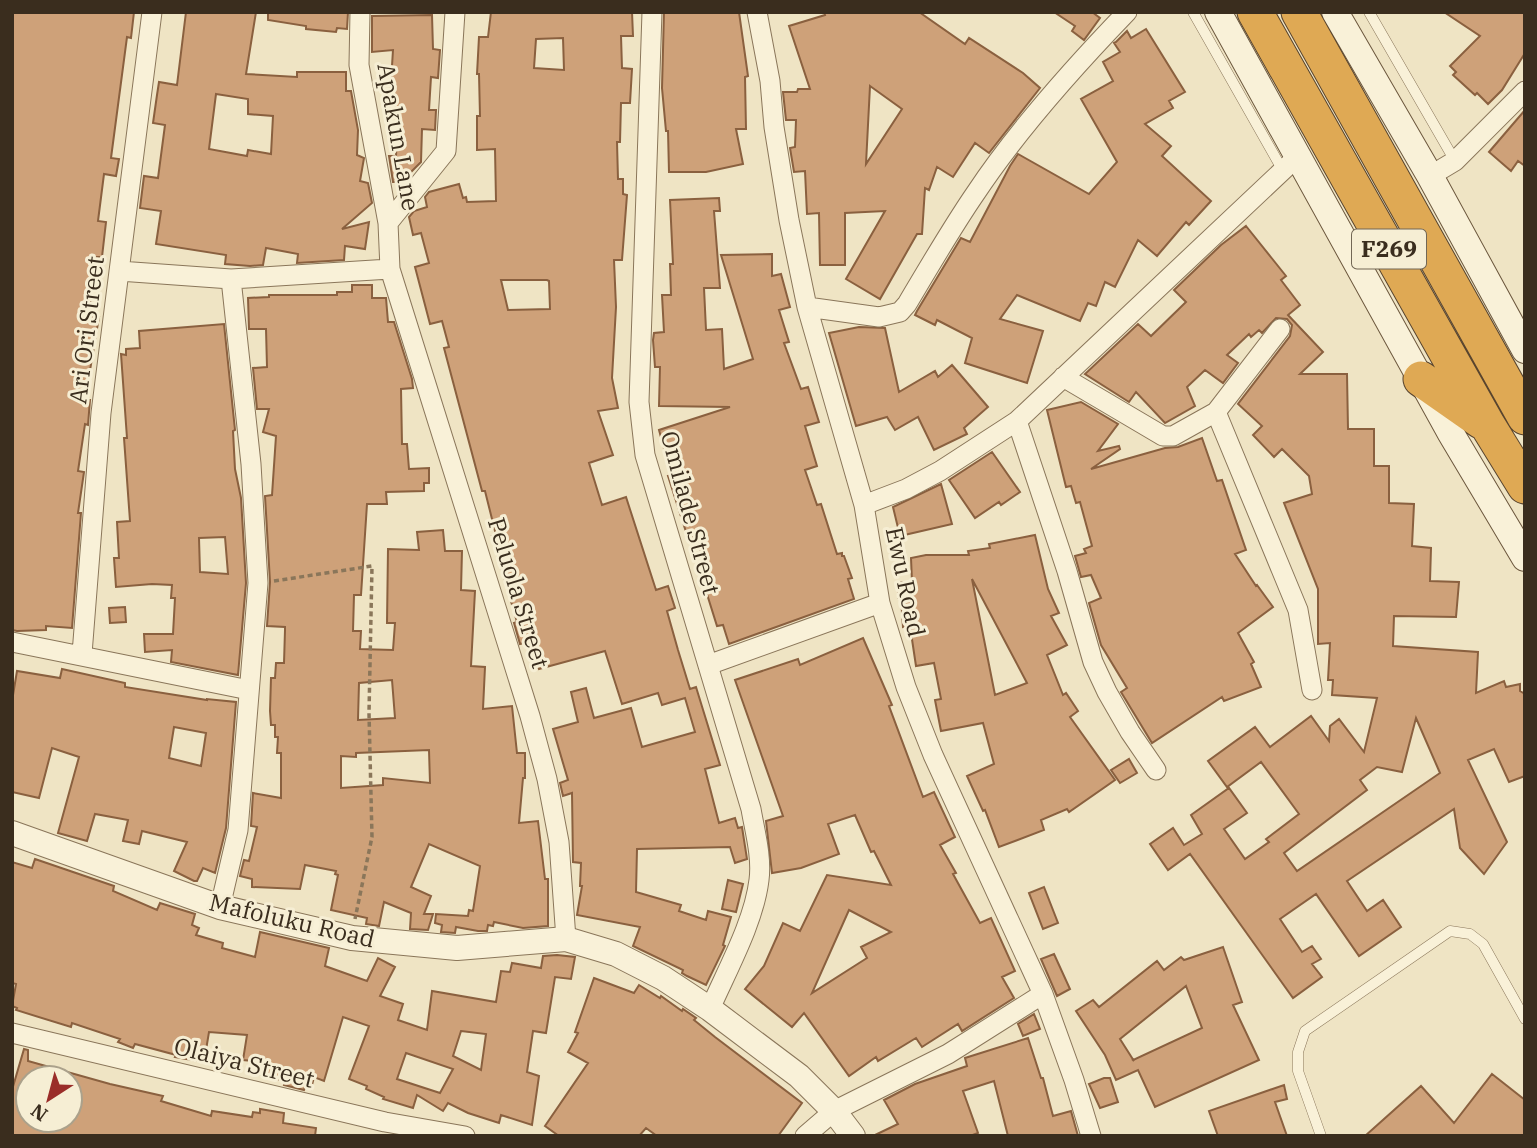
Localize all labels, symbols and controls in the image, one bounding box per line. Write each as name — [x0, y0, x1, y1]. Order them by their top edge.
street label: Apakun Lane — [370, 60, 428, 213]
road number: F269 — [1352, 230, 1426, 268]
street label: Ari Ori Street — [61, 254, 111, 406]
street label: Omilade Street — [654, 427, 728, 598]
street label: Peluola Street — [481, 513, 557, 672]
street label: Ewu Road — [879, 524, 933, 640]
street label: Mafoluku Road — [206, 885, 378, 955]
street label: Olaiya Street — [171, 1029, 318, 1095]
north arrow — [14, 1064, 84, 1134]
text: N — [26, 1099, 52, 1127]

